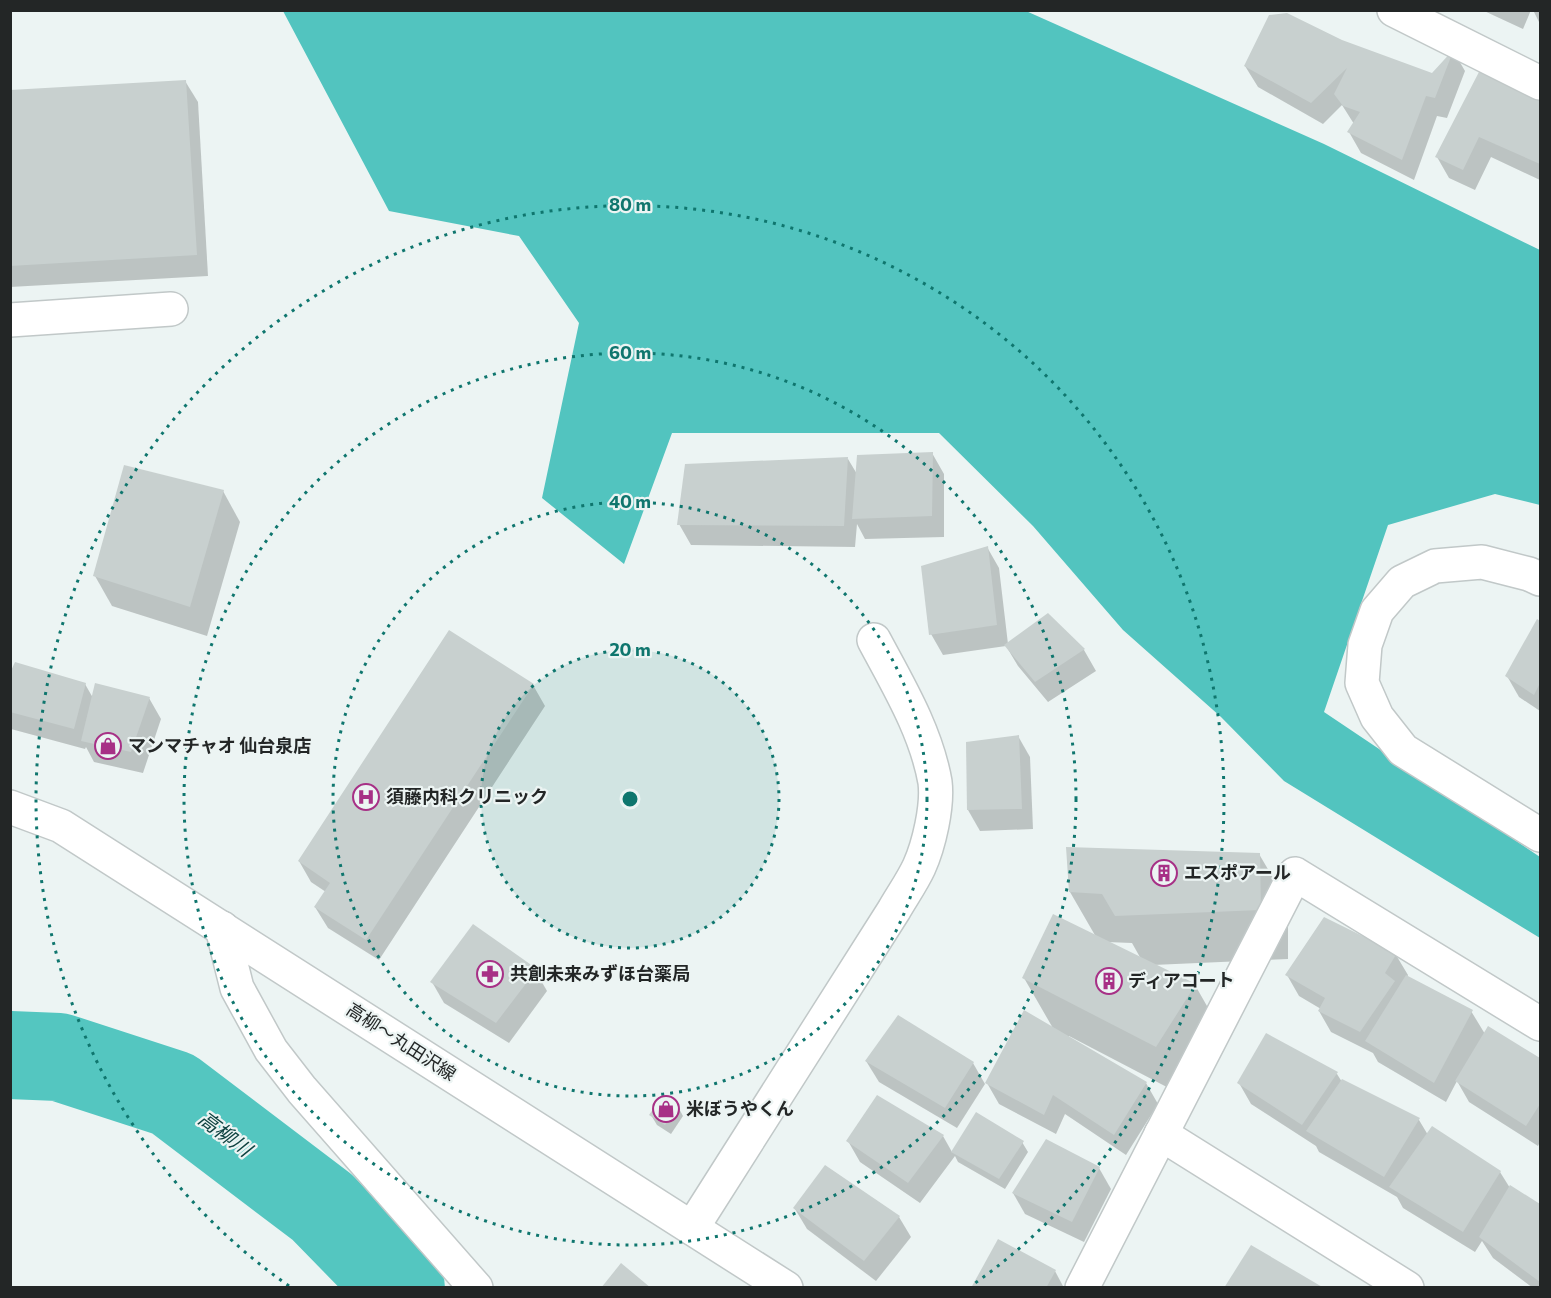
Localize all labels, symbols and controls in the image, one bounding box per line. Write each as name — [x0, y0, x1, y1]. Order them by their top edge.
text: 80 m — [609, 193, 651, 215]
text: 60 m — [609, 341, 651, 363]
text: 40 m — [609, 490, 651, 512]
text: 20 m — [609, 638, 651, 660]
shop icon: マンマチャオ 仙台泉店 — [93, 731, 123, 761]
place label: マンマチャオ 仙台泉店 — [128, 734, 311, 756]
hospital icon: 須藤内科クリニック — [351, 782, 381, 812]
place label: 須藤内科クリニック — [386, 785, 548, 807]
centre of rings — [620, 789, 640, 809]
building icon: エスポアール — [1149, 858, 1179, 888]
place label: エスポアール — [1184, 861, 1291, 883]
pharmacy icon: 共創未来みずほ台薬局 — [475, 959, 505, 989]
place label: 共創未来みずほ台薬局 — [510, 962, 690, 984]
building icon: ディアコート — [1094, 966, 1124, 996]
place label: ディアコート — [1128, 969, 1235, 991]
street label: 高柳～丸田沢線 — [343, 998, 460, 1085]
shop icon: 米ぼうやくん — [651, 1094, 681, 1124]
place label: 米ぼうやくん — [686, 1097, 794, 1119]
water label: 高柳川 — [194, 1106, 258, 1162]

